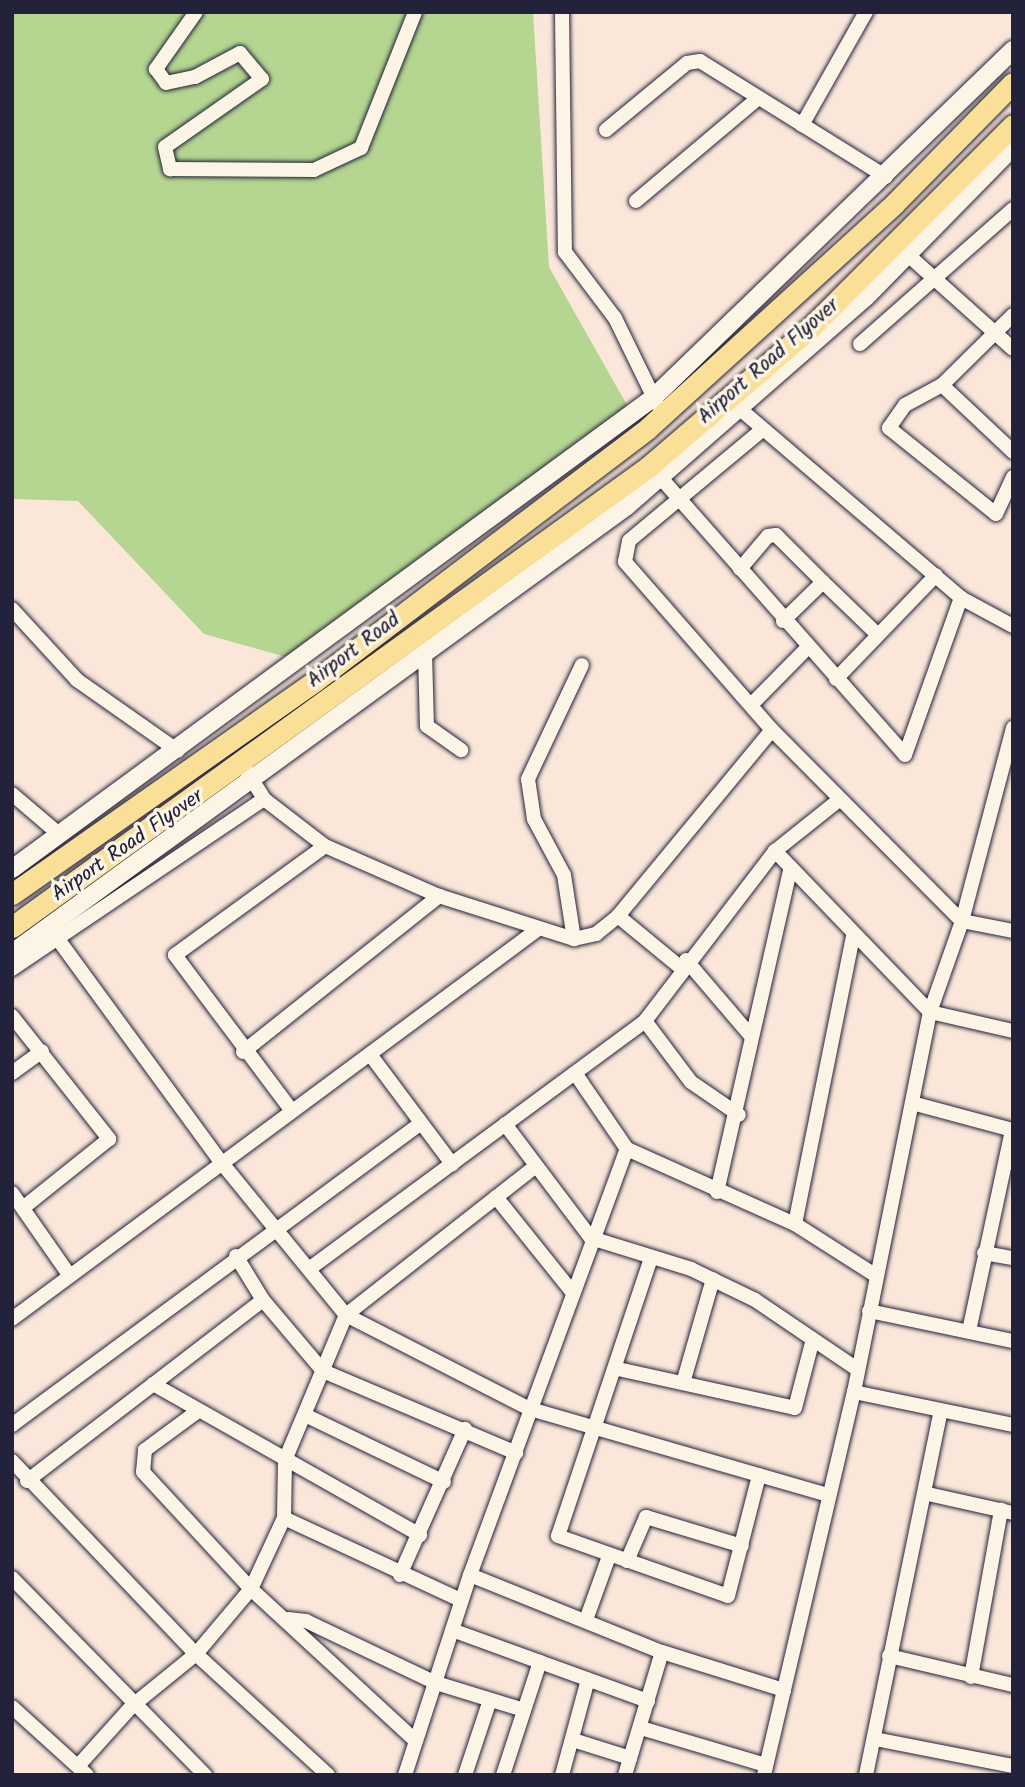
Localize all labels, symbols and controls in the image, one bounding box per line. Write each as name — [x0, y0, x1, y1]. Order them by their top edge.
street label: Airport Road Flyover — [693, 294, 845, 430]
street label: Airport Road — [303, 608, 405, 694]
street label: Airport Road Flyover — [47, 784, 209, 908]

